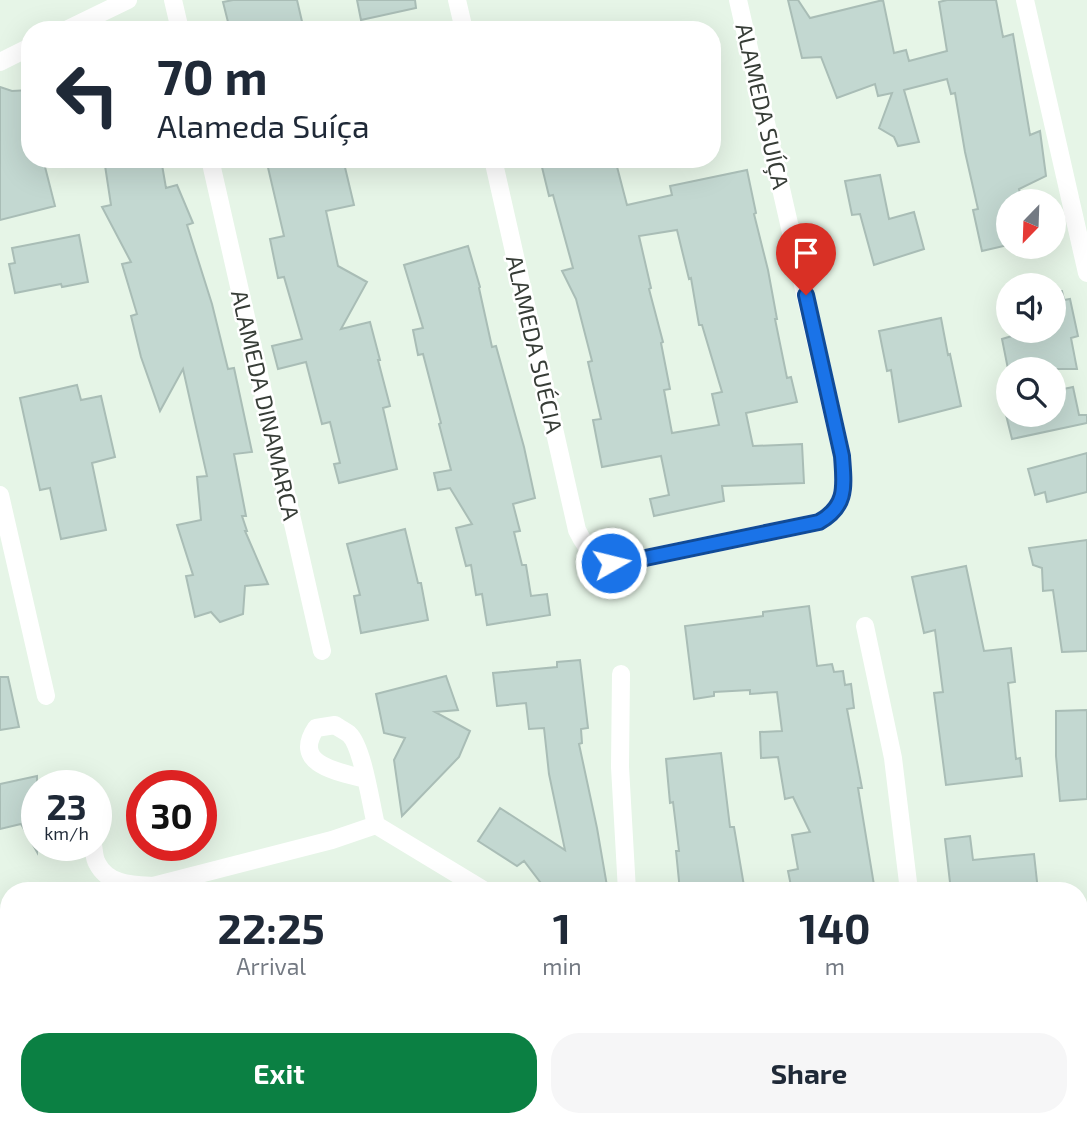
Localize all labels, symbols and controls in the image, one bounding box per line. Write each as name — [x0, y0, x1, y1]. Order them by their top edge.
street label: ALAMEDA SUÍÇA — [729, 20, 796, 192]
text: 70 m — [157, 46, 268, 105]
icon: left — [42, 49, 133, 140]
text: Alameda Suíça — [157, 106, 370, 144]
north arrow — [996, 189, 1066, 259]
map controls — [996, 189, 1066, 427]
pin — [776, 223, 836, 295]
icon: arrive — [787, 234, 825, 272]
street label: ALAMEDA SUÉCIA — [501, 252, 569, 436]
button: sound — [996, 273, 1066, 343]
street label: ALAMEDA DINAMARCA — [226, 287, 306, 524]
button: search — [996, 357, 1066, 427]
position arrow — [574, 526, 648, 600]
speed limit sign: 30 — [126, 770, 217, 861]
text: 23 — [46, 785, 87, 827]
text: km/h — [44, 822, 89, 844]
text: 22:25 — [218, 902, 325, 952]
text: 1 — [553, 902, 571, 952]
text: 140 — [799, 902, 870, 952]
text: Arrival — [236, 952, 306, 980]
text: min — [542, 952, 582, 980]
text: m — [825, 952, 845, 980]
button: Exit — [21, 1033, 537, 1113]
button: Share — [551, 1033, 1067, 1113]

